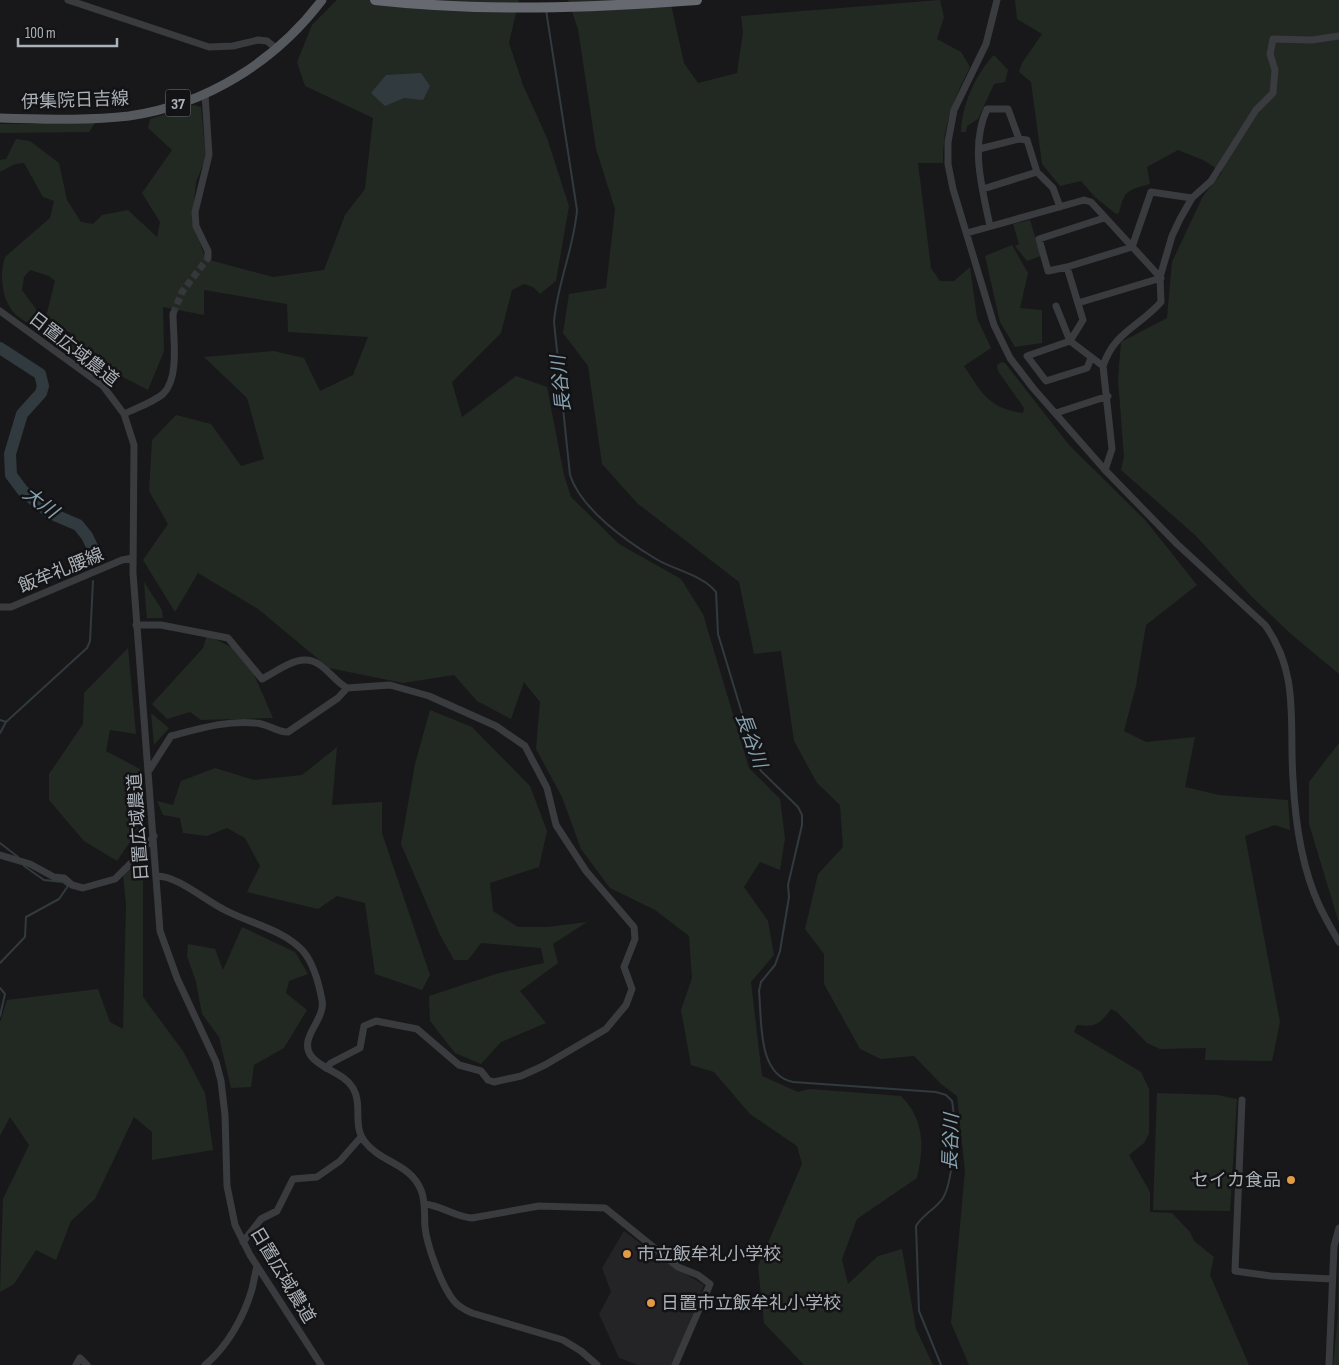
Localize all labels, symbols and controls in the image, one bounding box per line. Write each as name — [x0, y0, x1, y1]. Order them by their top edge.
scale bar — [18, 15, 116, 47]
text: 100 m — [25, 24, 56, 43]
street label: 伊集院日吉線 — [21, 88, 129, 113]
road number: 37 — [166, 90, 190, 116]
street label: 日置広域農道 — [25, 308, 123, 391]
water label: 長谷川 — [547, 352, 576, 413]
water label: 大川 — [18, 483, 64, 525]
street label: 飯牟礼腰線 — [16, 544, 107, 597]
water label: 長谷川 — [730, 710, 772, 773]
street label: 日置広域農道 — [124, 772, 153, 882]
water label: 長谷川 — [939, 1111, 964, 1171]
place label: セイカ食品 — [1191, 1170, 1281, 1191]
marker: セイカ食品 — [1285, 1174, 1297, 1186]
street label: 日置広域農道 — [246, 1224, 319, 1327]
place label: 市立飯牟礼小学校 — [637, 1244, 781, 1265]
marker: 市立飯牟礼小学校 — [621, 1248, 633, 1260]
place label: 日置市立飯牟礼小学校 — [661, 1293, 841, 1314]
marker: 日置市立飯牟礼小学校 — [645, 1297, 657, 1309]

